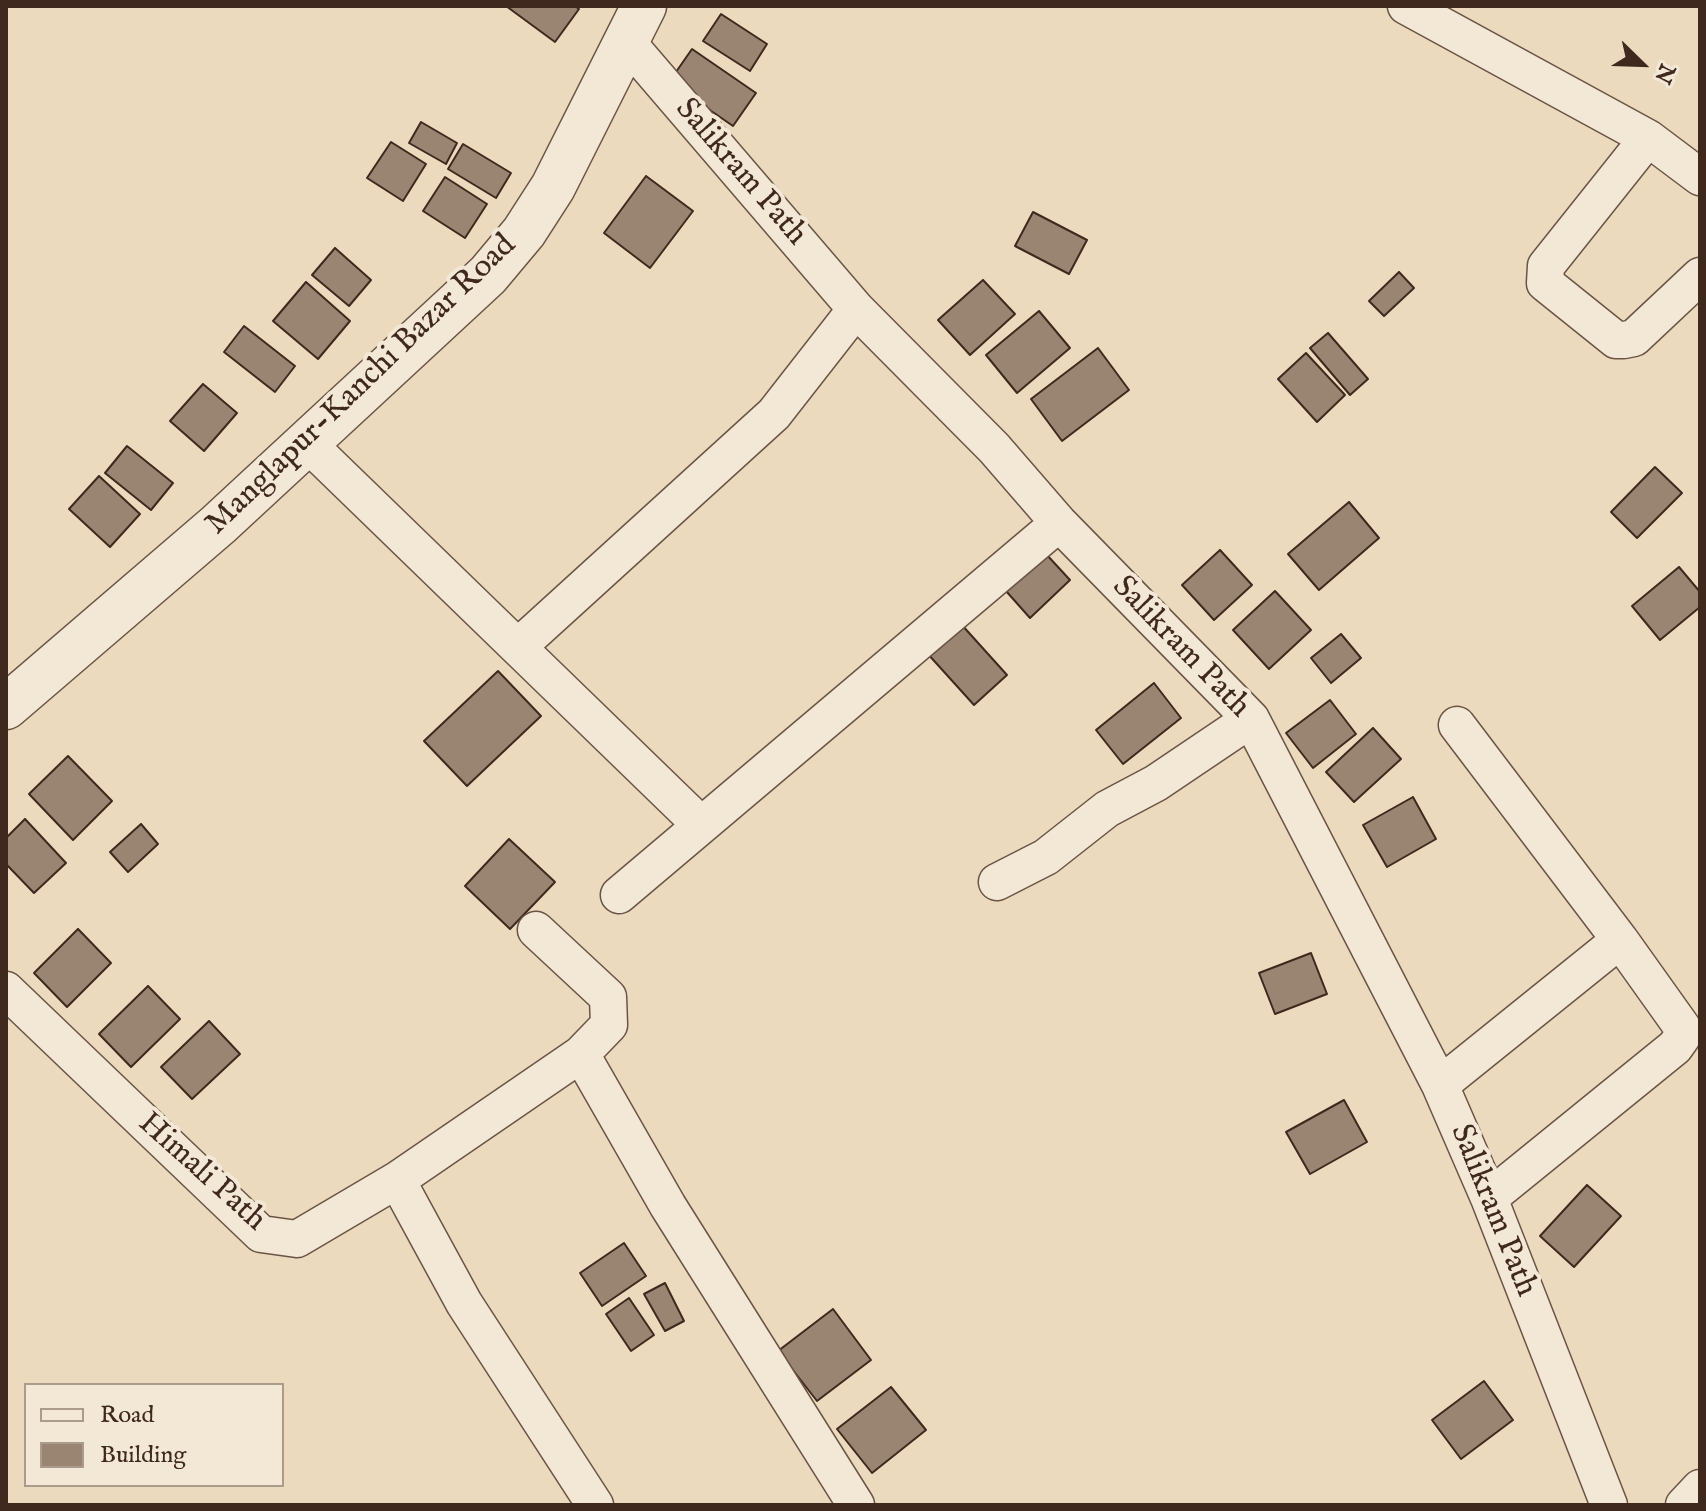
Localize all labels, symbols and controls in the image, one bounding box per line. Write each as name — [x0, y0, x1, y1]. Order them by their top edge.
north arrow — [1602, 24, 1682, 104]
text: N — [1647, 59, 1681, 88]
street label: Salikram Path — [666, 92, 814, 254]
street label: Manglapur-Kanchi Bazar Road — [199, 228, 525, 544]
street label: Salikram Path — [1103, 569, 1257, 727]
street label: Himali Path — [129, 1106, 273, 1240]
street label: Salikram Path — [1440, 1119, 1544, 1303]
legend — [24, 1383, 284, 1487]
text: Road — [100, 1400, 154, 1431]
text: Building — [100, 1440, 186, 1471]

